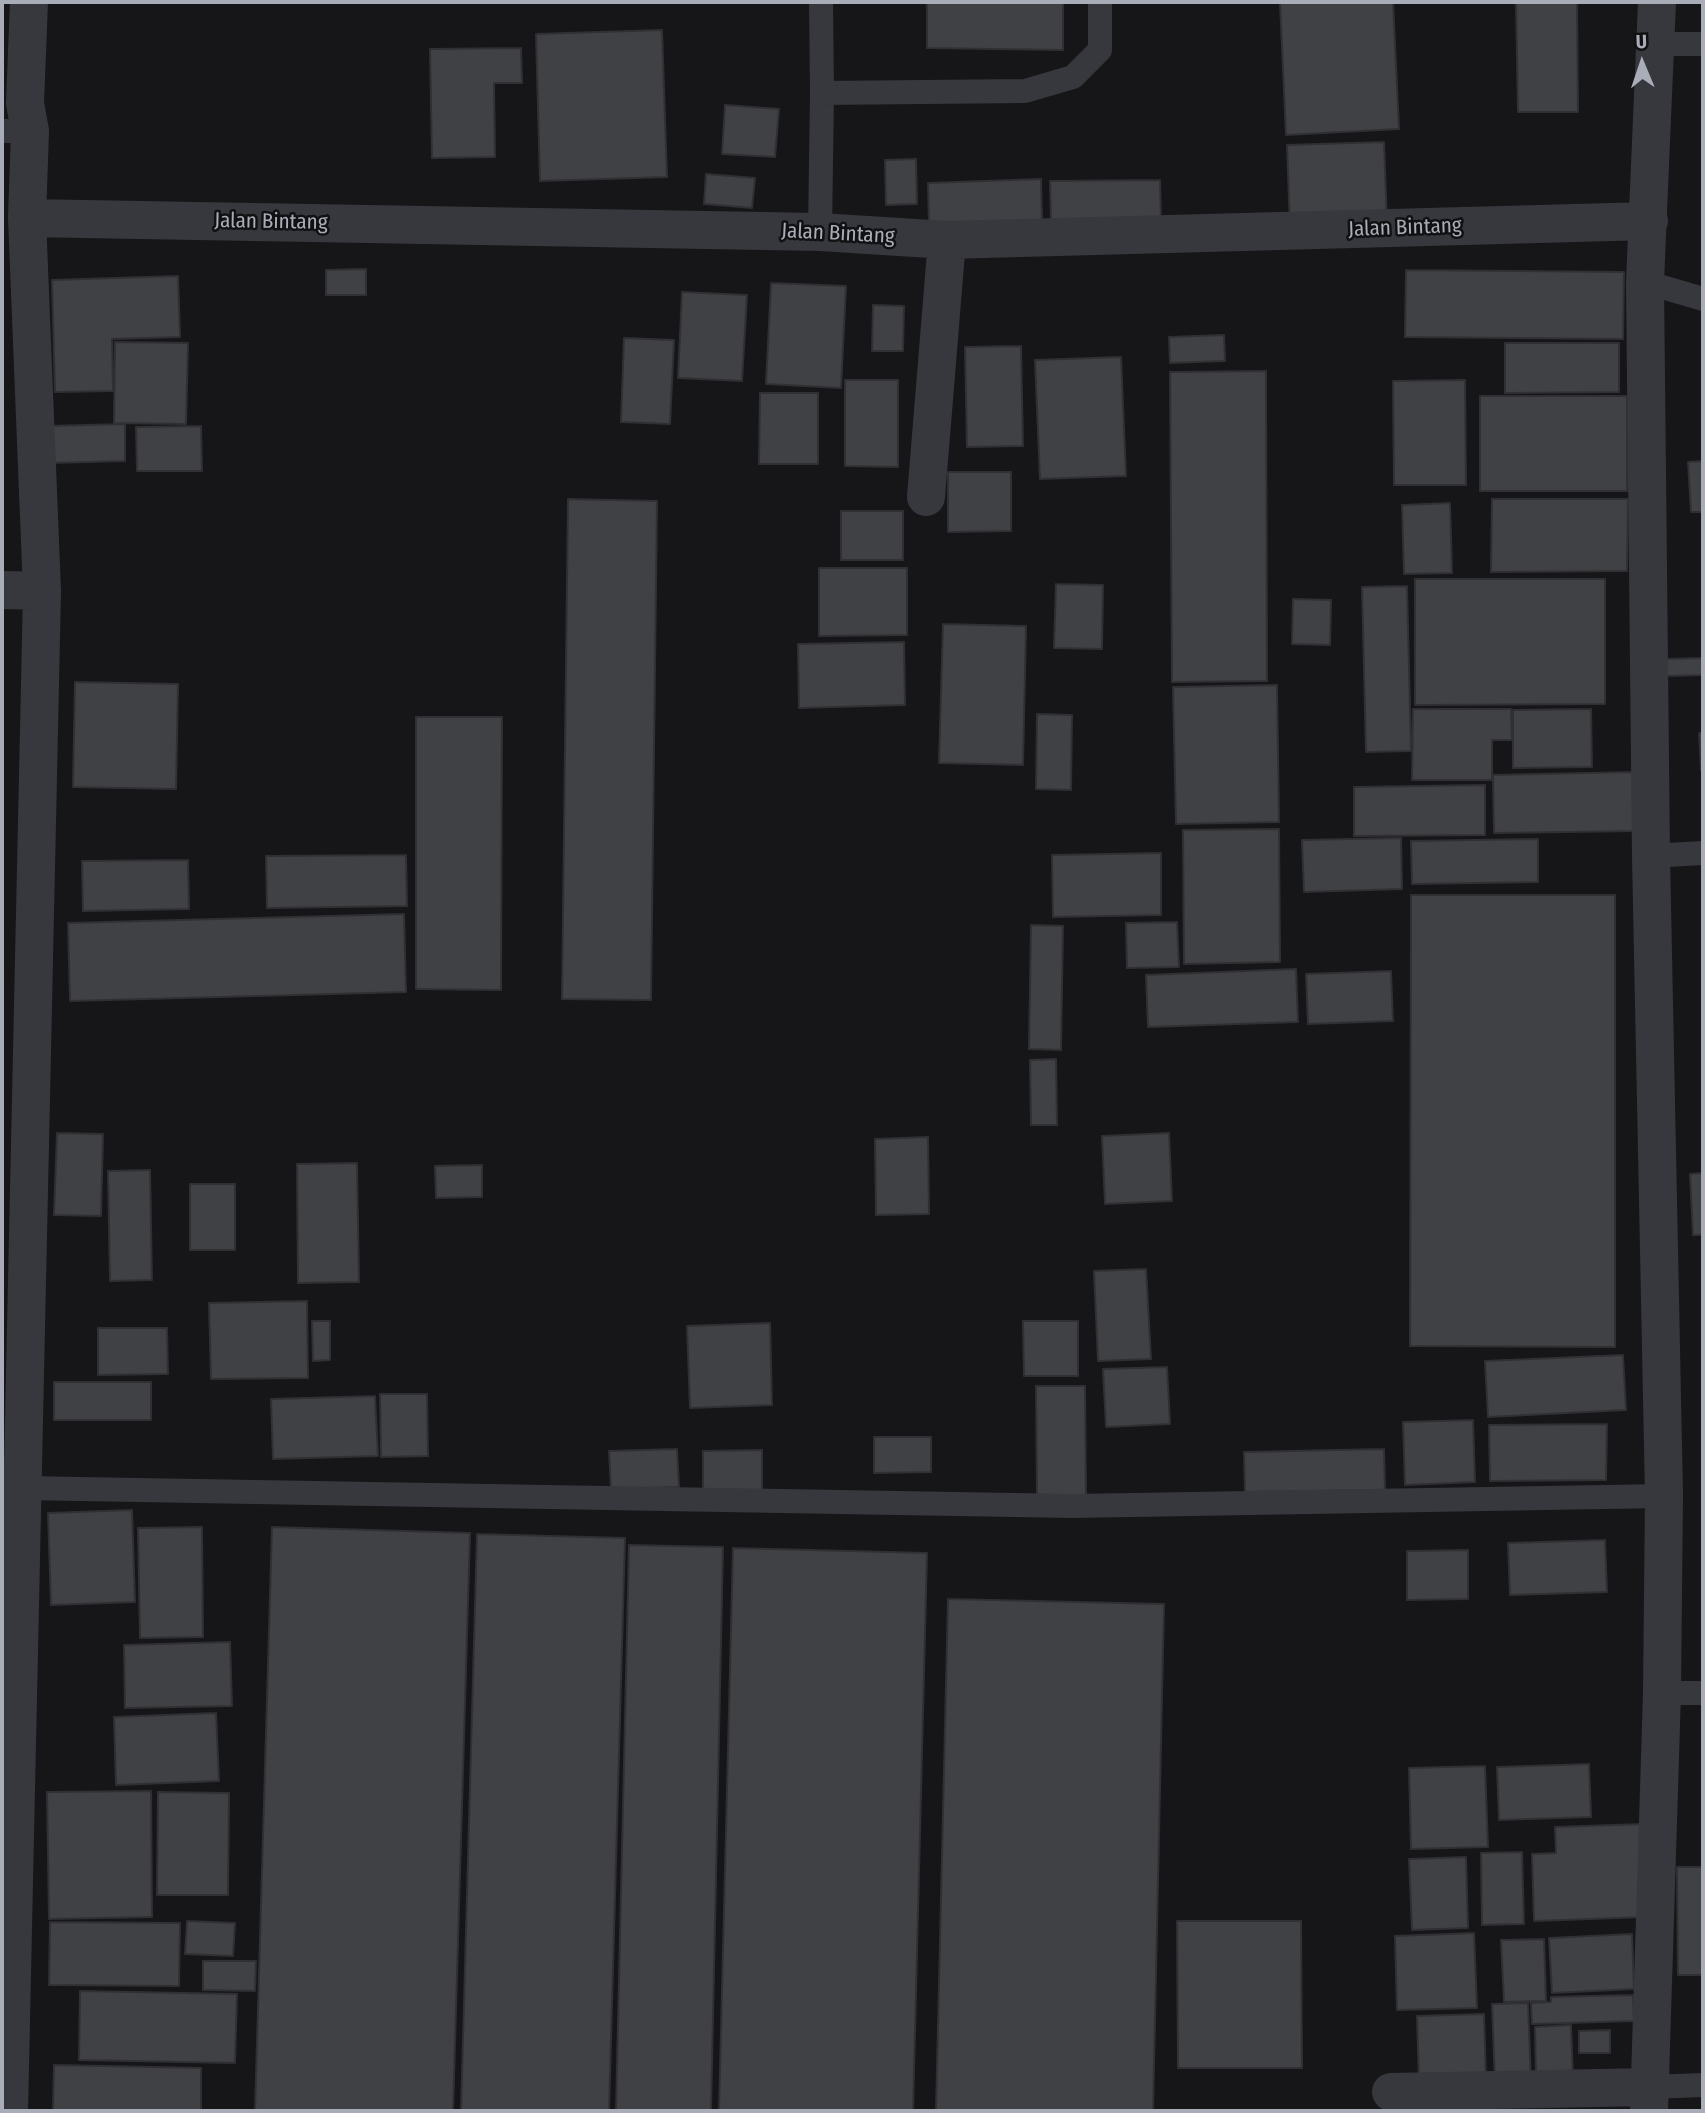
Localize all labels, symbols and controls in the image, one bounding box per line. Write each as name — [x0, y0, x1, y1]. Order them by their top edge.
north arrow — [1607, 28, 1677, 98]
text: U — [1635, 30, 1647, 53]
street label: Jalan Bintang — [214, 208, 328, 236]
street label: Jalan Bintang — [1348, 213, 1462, 243]
street label: Jalan Bintang — [781, 218, 895, 250]

